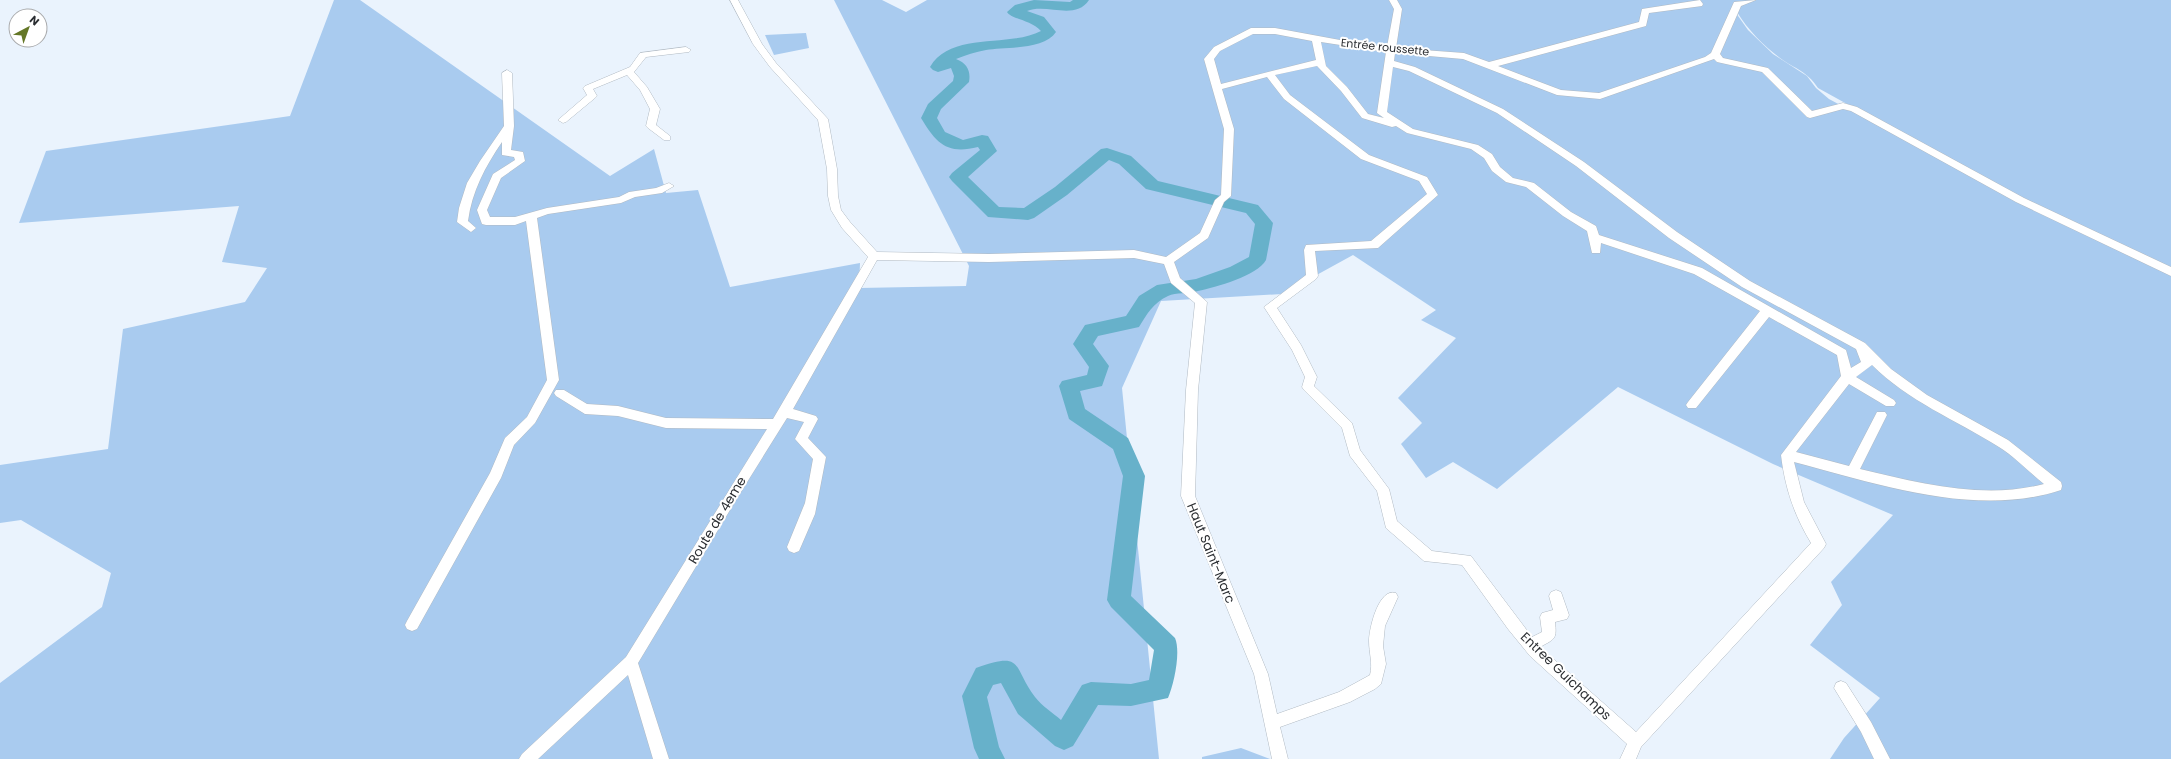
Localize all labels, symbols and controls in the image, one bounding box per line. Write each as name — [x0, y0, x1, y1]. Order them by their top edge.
north arrow — [8, 8, 48, 48]
text: N — [26, 12, 43, 29]
street label: Entrée roussette — [1340, 34, 1430, 60]
street label: Route de 4eme — [683, 473, 751, 567]
street label: Haut Saint-Marc — [1182, 500, 1240, 606]
street label: Entree Guichamps — [1516, 628, 1616, 725]

